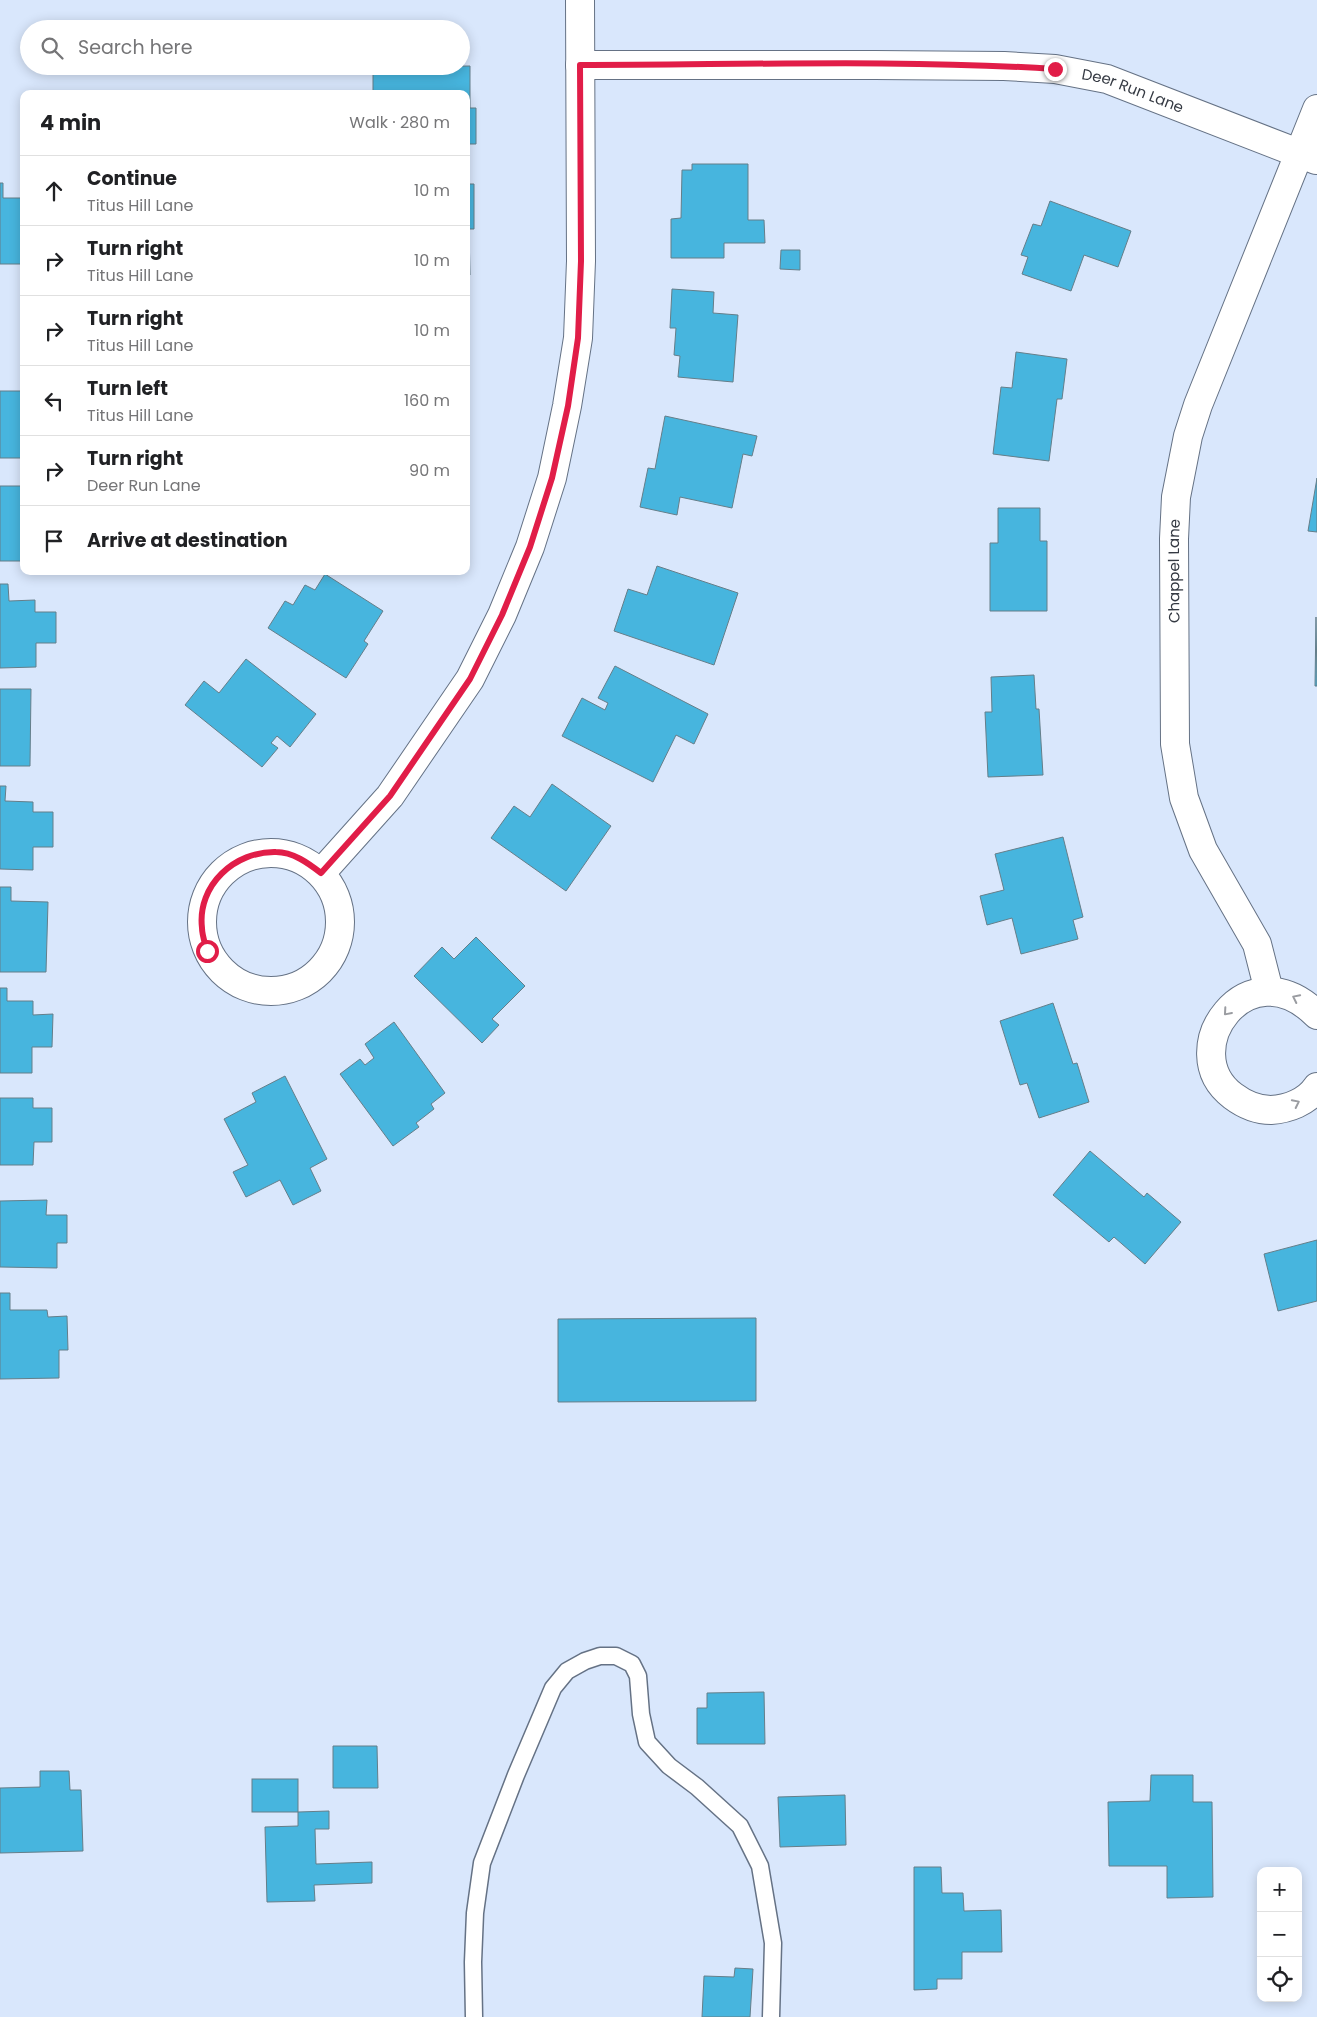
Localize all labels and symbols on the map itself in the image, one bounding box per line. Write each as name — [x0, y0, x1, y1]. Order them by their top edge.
route end — [1044, 58, 1067, 81]
street label: Deer Run Lane — [1080, 63, 1187, 118]
street label: Chappel Lane — [1163, 518, 1185, 623]
route start — [196, 940, 219, 963]
one-way arrow — [1292, 994, 1301, 1004]
one-way arrow — [1223, 1006, 1232, 1015]
one-way arrow — [1290, 1099, 1299, 1109]

